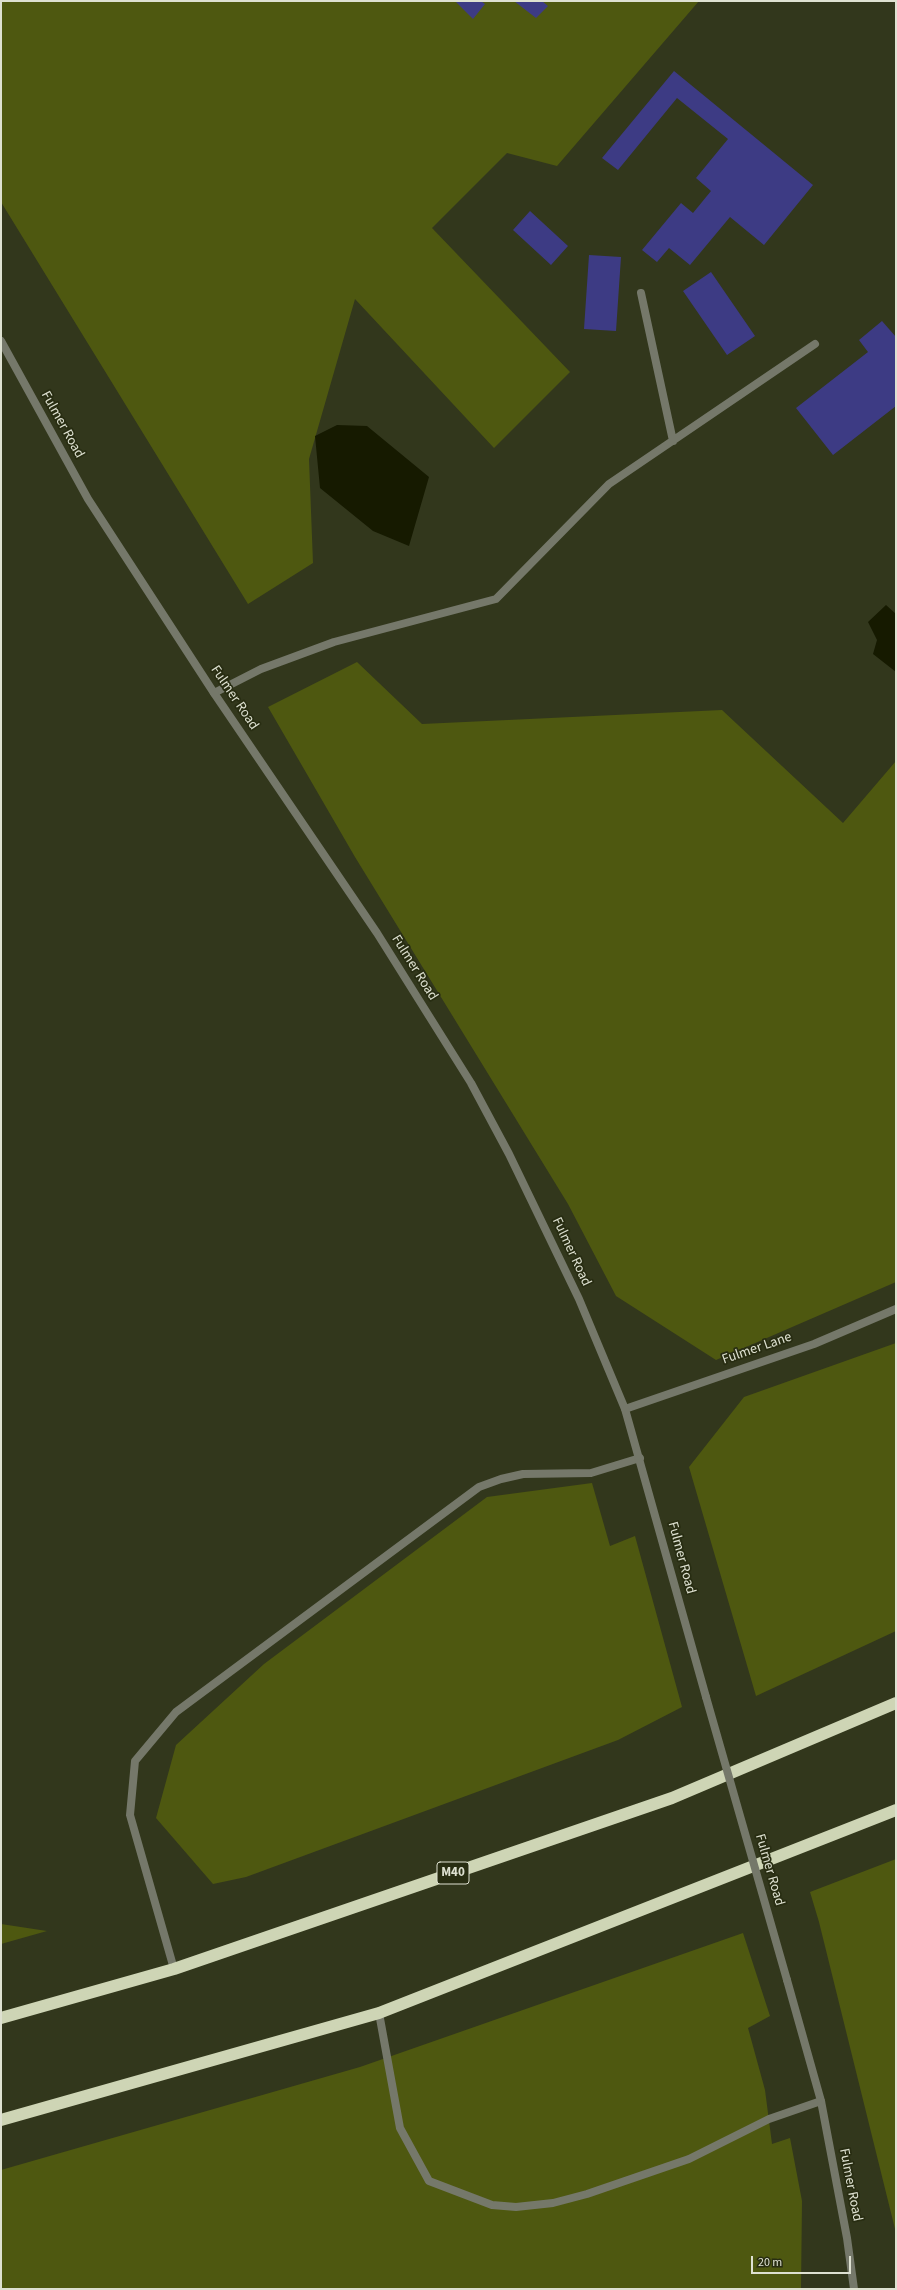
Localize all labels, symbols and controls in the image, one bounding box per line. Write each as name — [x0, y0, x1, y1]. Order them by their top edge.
street label: Fulmer Road — [37, 389, 87, 461]
street label: Fulmer Road — [206, 663, 262, 733]
street label: Fulmer Road — [387, 932, 441, 1004]
street label: Fulmer Road — [548, 1215, 594, 1289]
street label: Fulmer Lane — [720, 1329, 794, 1369]
street label: Fulmer Road — [663, 1520, 699, 1596]
street label: Fulmer Road — [751, 1832, 787, 1908]
road number: M40 — [437, 1862, 469, 1884]
street label: Fulmer Road — [835, 2147, 865, 2223]
scale bar — [753, 2248, 853, 2274]
text: 20 m — [758, 2254, 782, 2271]

